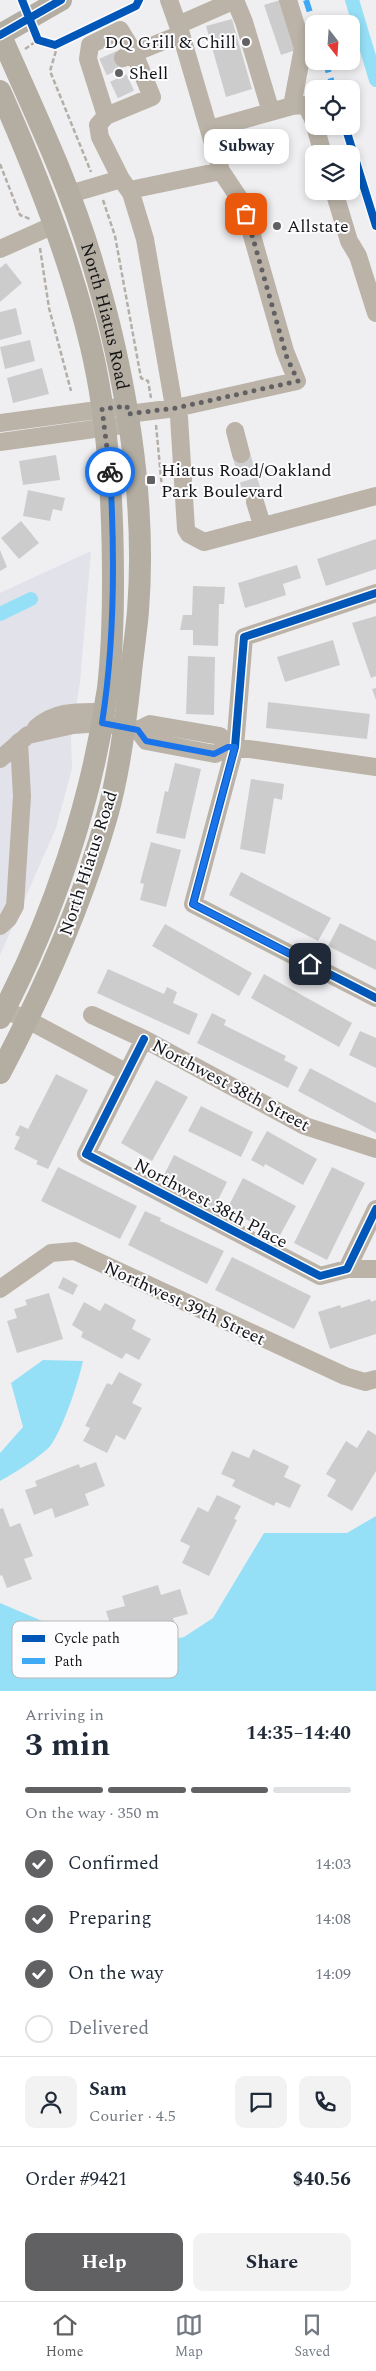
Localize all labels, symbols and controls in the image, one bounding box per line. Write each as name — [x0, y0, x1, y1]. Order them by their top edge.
north arrow — [305, 15, 360, 70]
map controls — [305, 15, 360, 200]
place label: DQ Grill & Chill — [104, 29, 236, 56]
marker: DQ Grill & Chill — [240, 36, 252, 48]
place label: Shell — [129, 60, 168, 87]
marker: Shell — [113, 67, 125, 79]
button: locate — [305, 80, 360, 135]
callout: Subway — [204, 129, 288, 164]
text: Subway — [219, 134, 274, 158]
button: layers — [305, 145, 360, 200]
pin — [225, 193, 267, 235]
icon: bag — [232, 200, 260, 228]
place label: Allstate — [287, 213, 349, 240]
marker: Allstate — [271, 220, 283, 232]
street label: North Hiatus Road — [73, 239, 136, 392]
courier — [85, 447, 135, 497]
place label: Hiatus Road/Oakland Park Boulevard — [161, 457, 332, 505]
icon: bike — [96, 458, 124, 486]
marker: Hiatus Road/Oakland Park Boulevard — [145, 474, 157, 486]
street label: North Hiatus Road — [52, 787, 125, 939]
pin — [289, 943, 331, 985]
icon: home — [296, 950, 324, 978]
street label: Northwest 38th Street — [147, 1032, 314, 1138]
street label: Northwest 38th Place — [129, 1151, 293, 1255]
street label: Northwest 39th Street — [100, 1254, 270, 1353]
legend — [12, 1621, 178, 1678]
text: Cycle path — [54, 1628, 120, 1649]
text: Path — [54, 1651, 83, 1672]
text: Arriving in — [25, 1703, 104, 1727]
text: 14:35–14:40 — [246, 1719, 351, 1748]
text: 3 min — [25, 1721, 110, 1770]
text: On the way · 350 m — [25, 1801, 159, 1825]
text: Confirmed — [68, 1849, 159, 1878]
icon: check — [25, 1850, 53, 1878]
text: 14:03 — [315, 1852, 351, 1876]
text: Preparing — [68, 1904, 152, 1933]
icon: check — [25, 1905, 53, 1933]
text: 14:08 — [315, 1907, 351, 1931]
text: On the way — [68, 1959, 164, 1988]
icon: check — [25, 1960, 53, 1988]
text: 14:09 — [315, 1962, 351, 1986]
text: Delivered — [68, 2014, 149, 2043]
text: Sam — [89, 2075, 127, 2104]
button: person — [25, 2076, 77, 2128]
button: chat — [235, 2076, 287, 2128]
button: phone — [299, 2076, 351, 2128]
text: Courier · 4.5 — [89, 2104, 176, 2128]
text: Order #9421 — [25, 2165, 128, 2194]
text: $40.56 — [293, 2165, 351, 2194]
button: Help — [25, 2233, 183, 2291]
button: Share — [193, 2233, 351, 2291]
tab: Home — [46, 2311, 83, 2362]
tab: Map — [175, 2311, 203, 2362]
tab: Saved — [294, 2311, 330, 2362]

